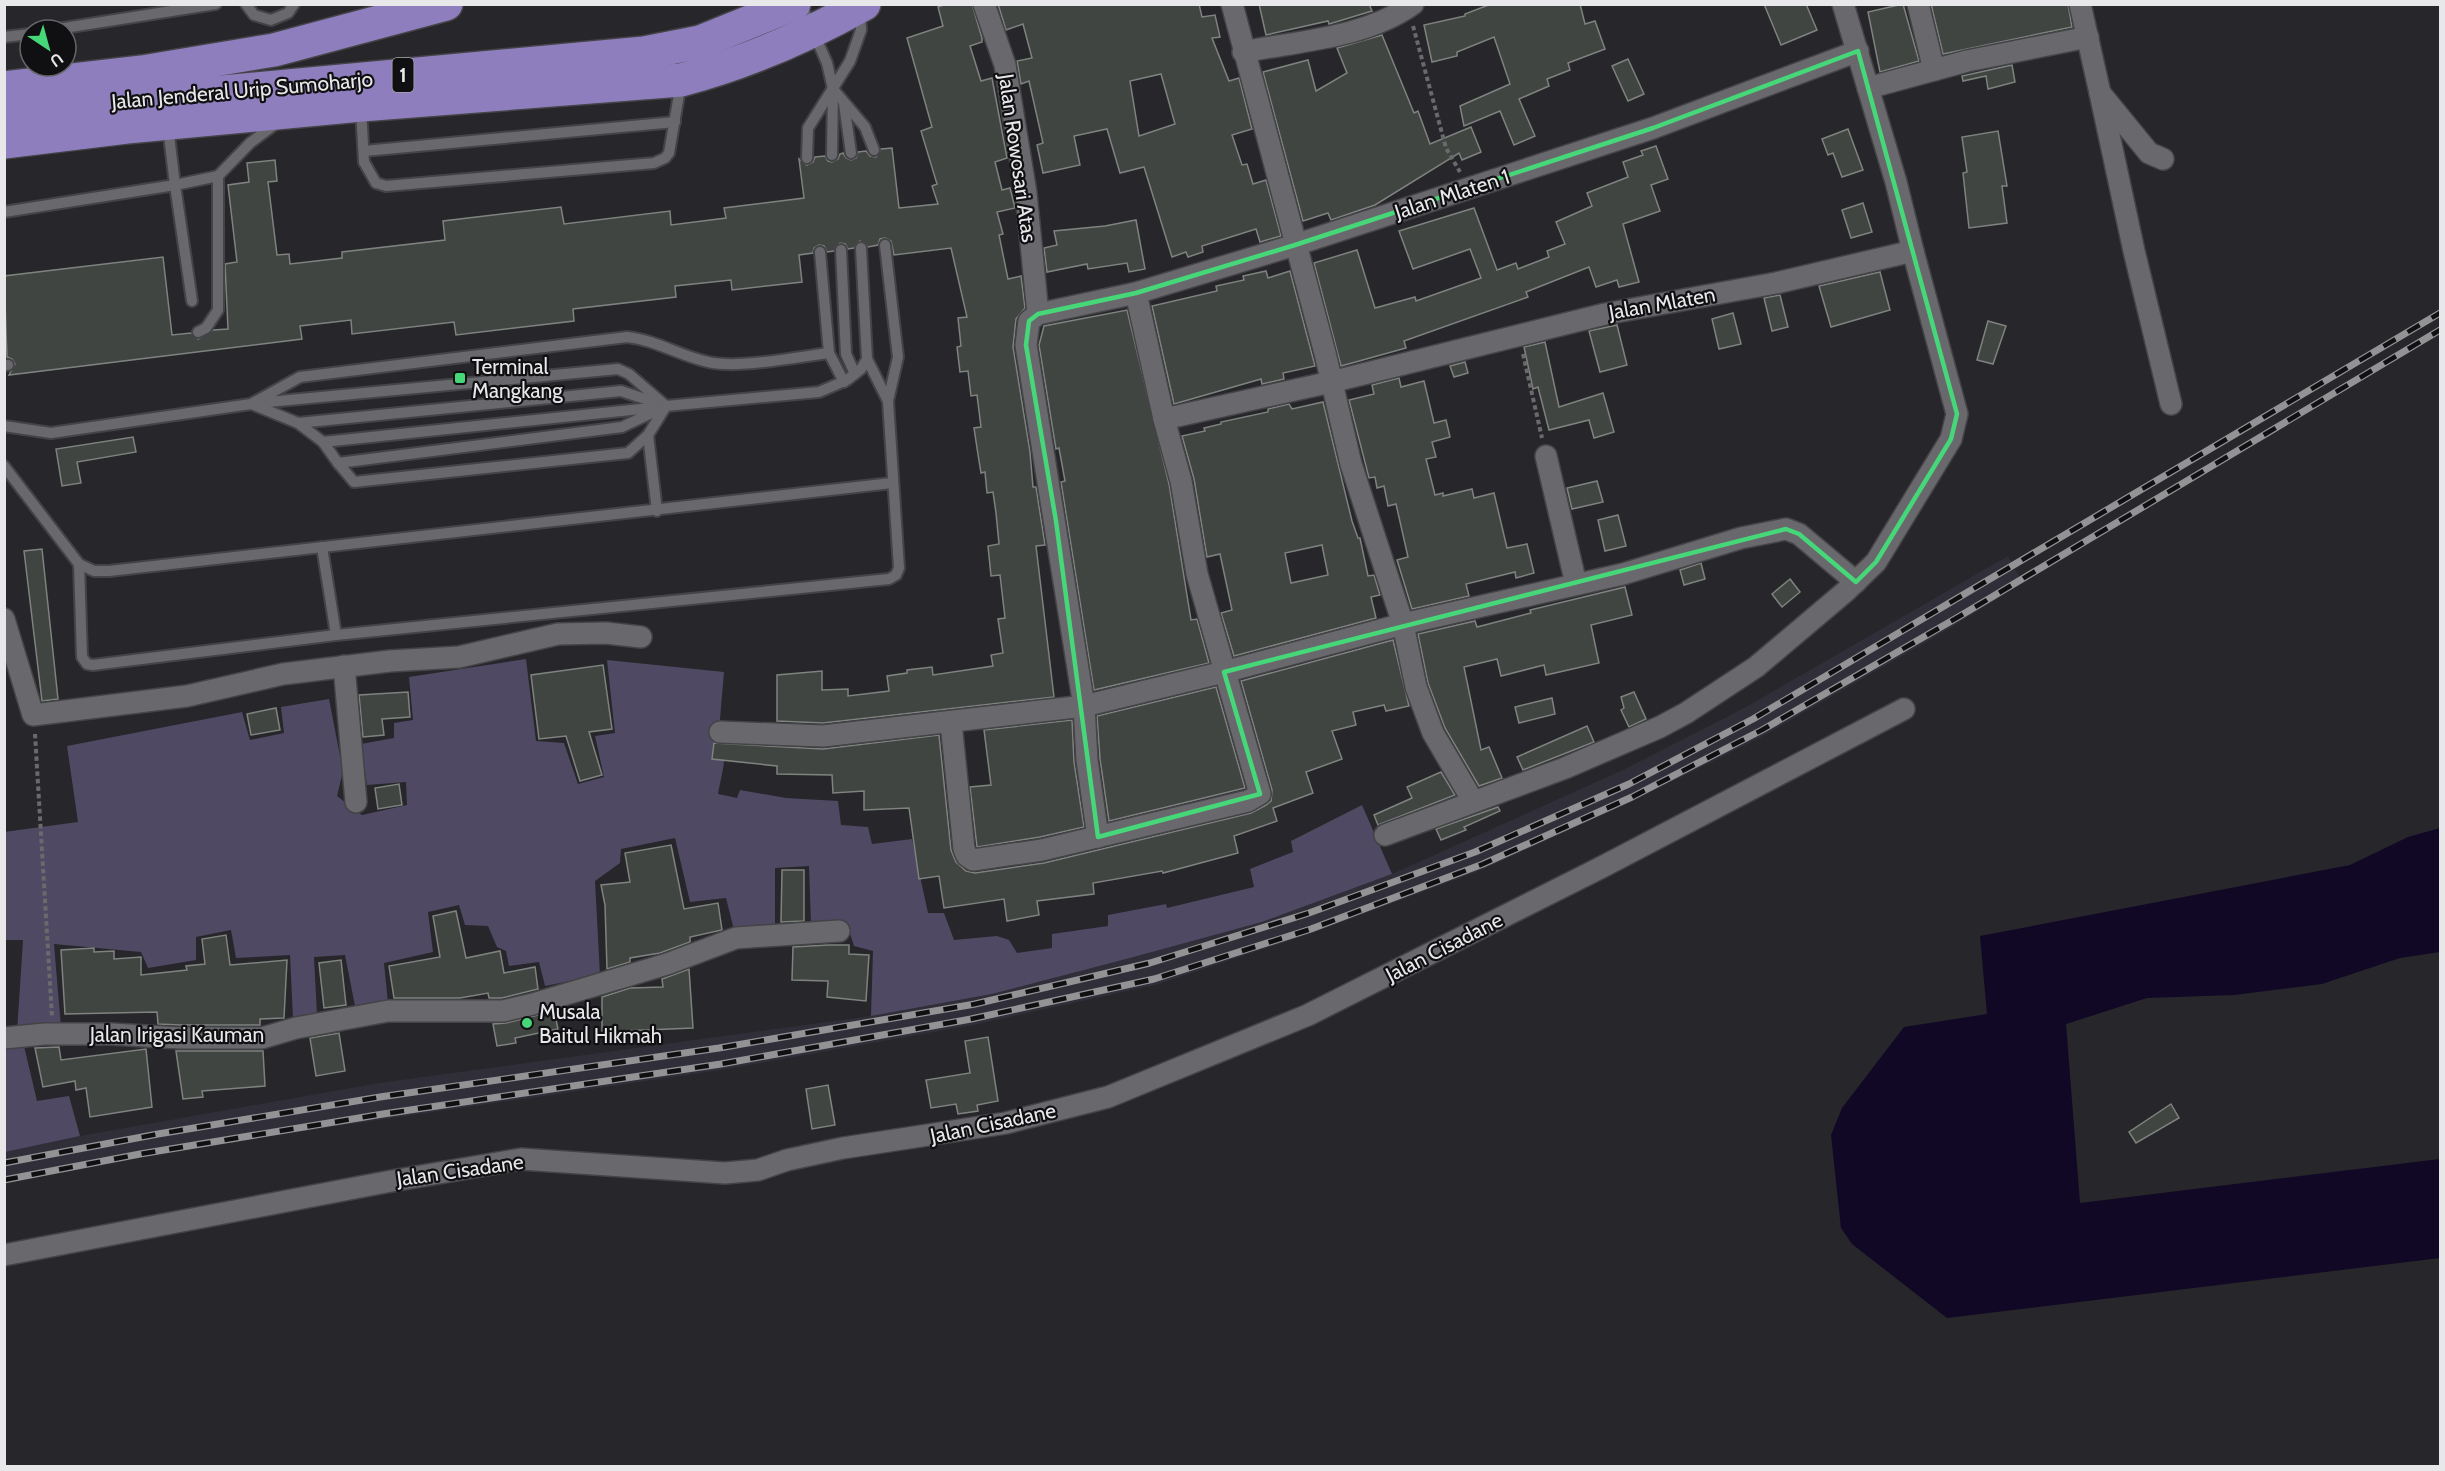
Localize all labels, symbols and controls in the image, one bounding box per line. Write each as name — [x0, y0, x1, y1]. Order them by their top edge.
north arrow — [18, 18, 78, 78]
text: U — [46, 49, 67, 71]
road number: 1 — [392, 58, 414, 92]
street label: Jalan Jenderal Urip Sumoharjo — [109, 66, 374, 115]
street label: Jalan Rowosari Atas — [994, 71, 1042, 244]
street label: Jalan Mlaten 1 — [1390, 164, 1513, 225]
street label: Jalan Mlaten — [1606, 281, 1717, 325]
place label: Terminal Mangkang — [472, 354, 563, 403]
marker: Terminal Mangkang — [453, 371, 467, 385]
street label: Jalan Cisadane — [1381, 907, 1507, 988]
place label: Musala Baitul Hikmah — [539, 999, 662, 1048]
marker: Musala Baitul Hikmah — [520, 1016, 534, 1030]
street label: Jalan Irigasi Kauman — [89, 1022, 264, 1047]
street label: Jalan Cisadane — [927, 1097, 1058, 1149]
street label: Jalan Cisadane — [394, 1149, 525, 1191]

